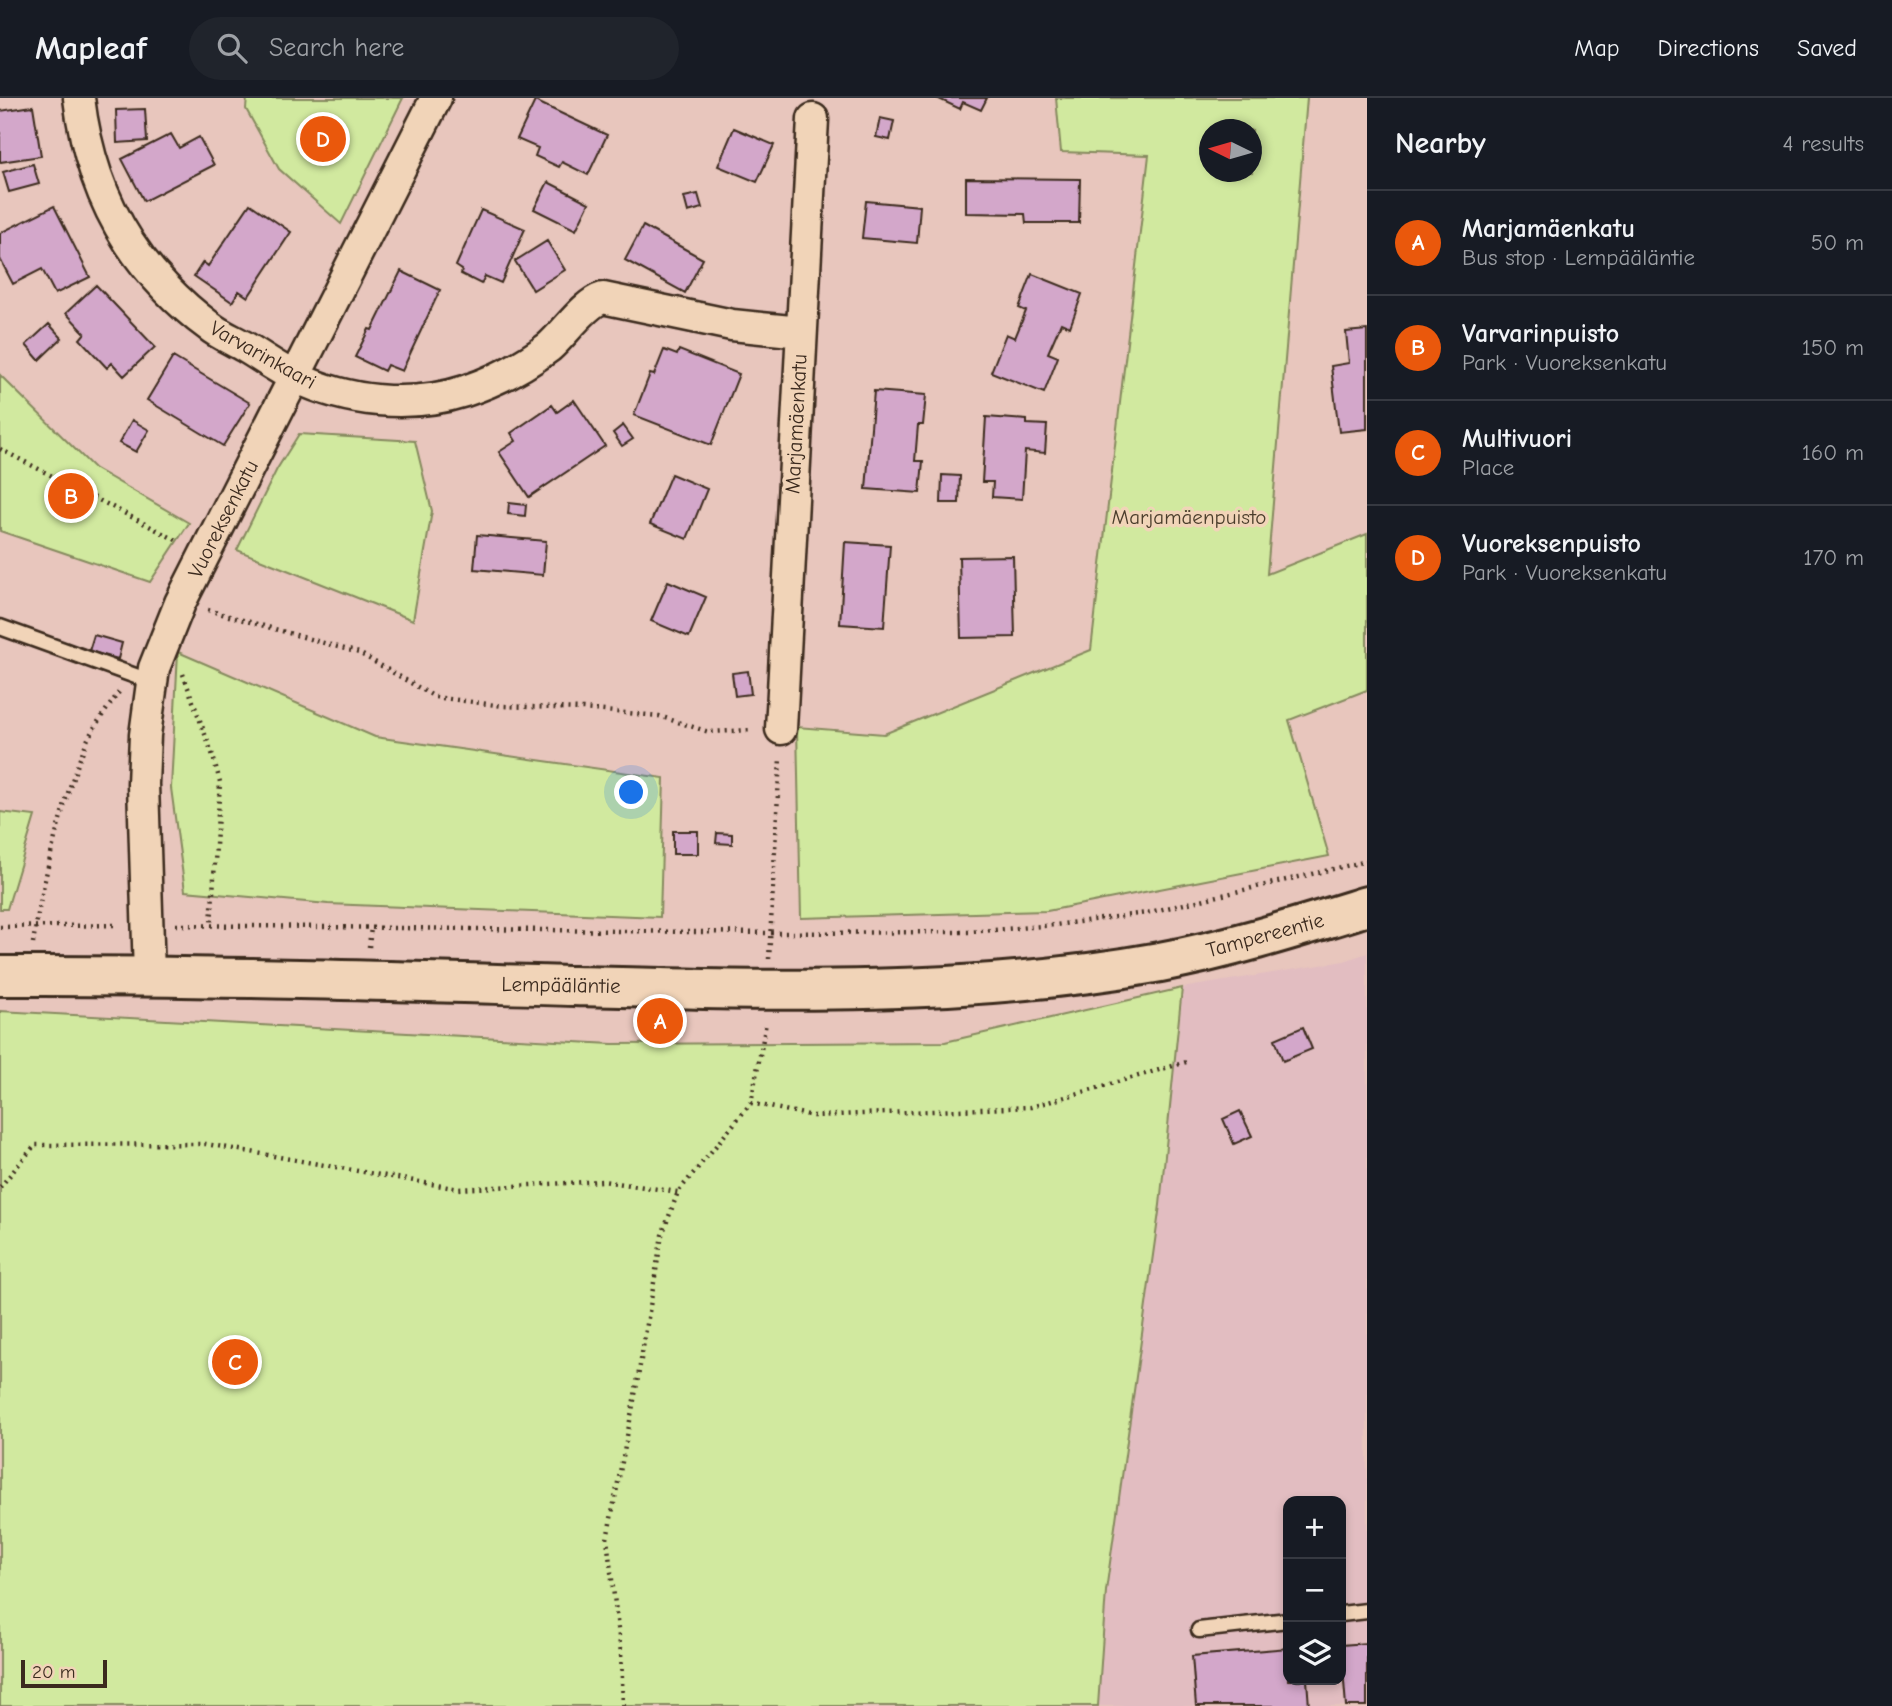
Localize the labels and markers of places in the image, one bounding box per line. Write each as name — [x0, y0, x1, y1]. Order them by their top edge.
pin: D — [300, 113, 346, 165]
pin: B — [48, 470, 94, 522]
pin: A — [637, 995, 683, 1047]
pin: C — [212, 1336, 258, 1388]

